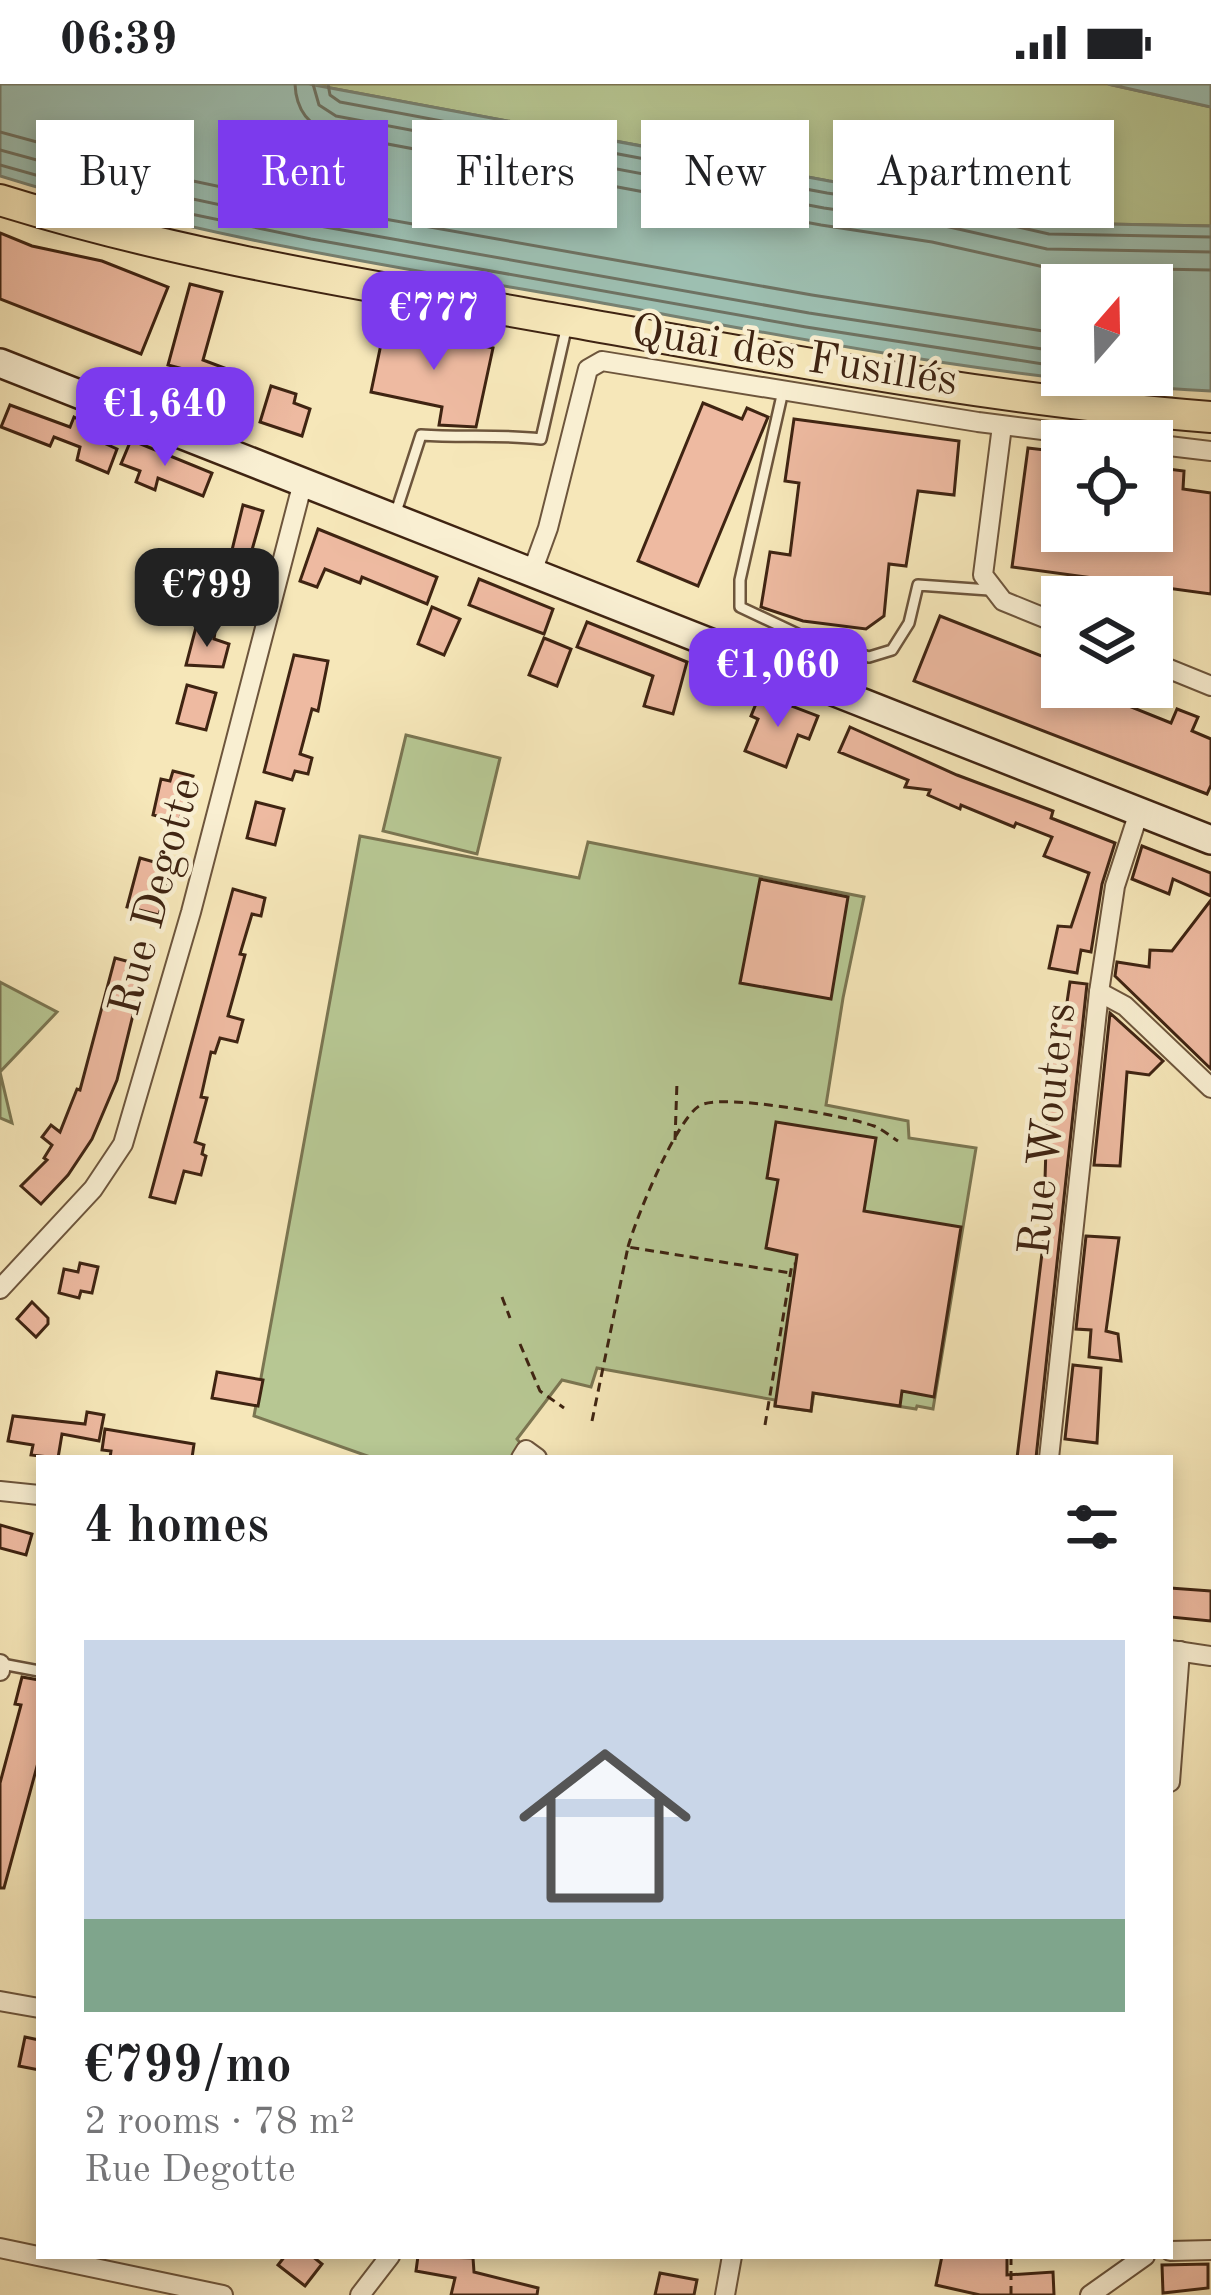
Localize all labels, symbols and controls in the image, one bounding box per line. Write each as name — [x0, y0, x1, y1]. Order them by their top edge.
text: 06:39 — [60, 19, 177, 64]
chip: Buy — [36, 120, 194, 228]
chip: Rent — [218, 120, 388, 228]
chip: Filters — [412, 120, 617, 228]
chip: New — [641, 120, 809, 228]
chip: Apartment — [833, 120, 1114, 228]
north arrow — [1041, 264, 1173, 396]
map controls — [1041, 264, 1173, 708]
pin: €777 — [363, 271, 505, 373]
text: €777 — [389, 290, 479, 329]
street label: Quai des Fusillés — [628, 309, 961, 405]
pin: €1,640 — [67, 367, 263, 469]
text: €1,640 — [103, 386, 227, 425]
button: locate — [1041, 420, 1173, 552]
pin: €799 — [136, 548, 278, 650]
text: €799 — [162, 567, 252, 606]
button: layers — [1041, 576, 1173, 708]
pin: €1,060 — [680, 628, 876, 730]
text: €1,060 — [716, 647, 840, 686]
street label: Rue Degotte — [104, 773, 211, 1021]
street label: Rue Wouters — [1014, 1001, 1085, 1258]
icon: filters — [1059, 1494, 1125, 1560]
text: 4 homes — [84, 1502, 269, 1553]
icon: home — [497, 1718, 713, 1934]
text: €799/mo — [84, 2042, 292, 2093]
text: 2 rooms · 78 m² — [84, 2103, 355, 2142]
text: Rue Degotte — [84, 2151, 296, 2190]

